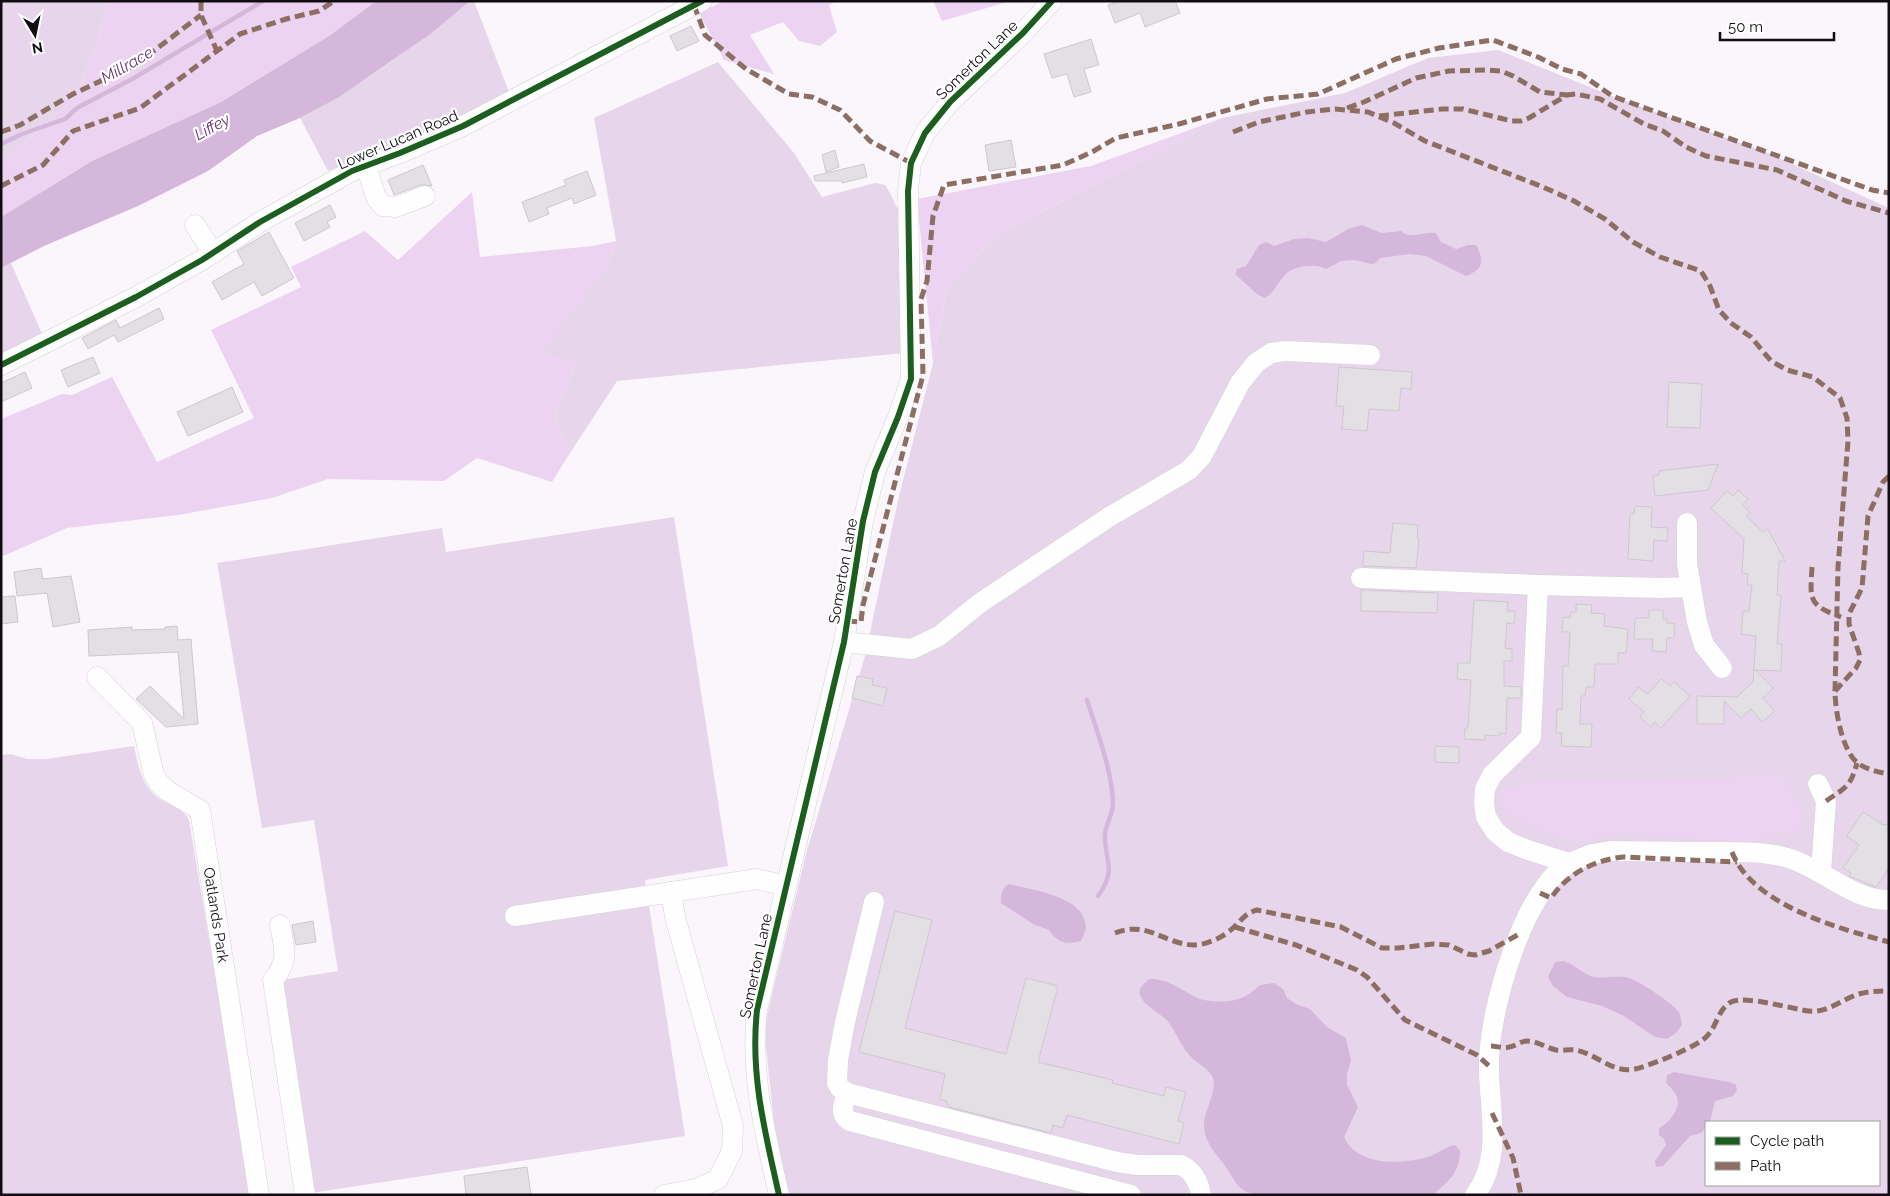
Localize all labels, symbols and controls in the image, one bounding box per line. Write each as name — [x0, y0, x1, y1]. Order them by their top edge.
north arrow — [10, 10, 60, 60]
scale bar — [1720, 10, 1834, 42]
street label: Somerton Lane — [932, 16, 1022, 104]
text: 50 m — [1728, 18, 1763, 36]
text: N — [31, 39, 44, 57]
water label: Millrace — [98, 42, 157, 88]
street label: Lower Lucan Road — [335, 106, 461, 174]
water label: Liffey — [191, 109, 234, 144]
street label: Somerton Lane — [825, 517, 861, 625]
street label: Oatlands Park — [200, 866, 232, 964]
street label: Somerton Lane — [736, 912, 776, 1020]
legend — [1705, 1121, 1880, 1186]
text: Cycle path — [1750, 1132, 1824, 1150]
text: Path — [1750, 1157, 1781, 1175]

